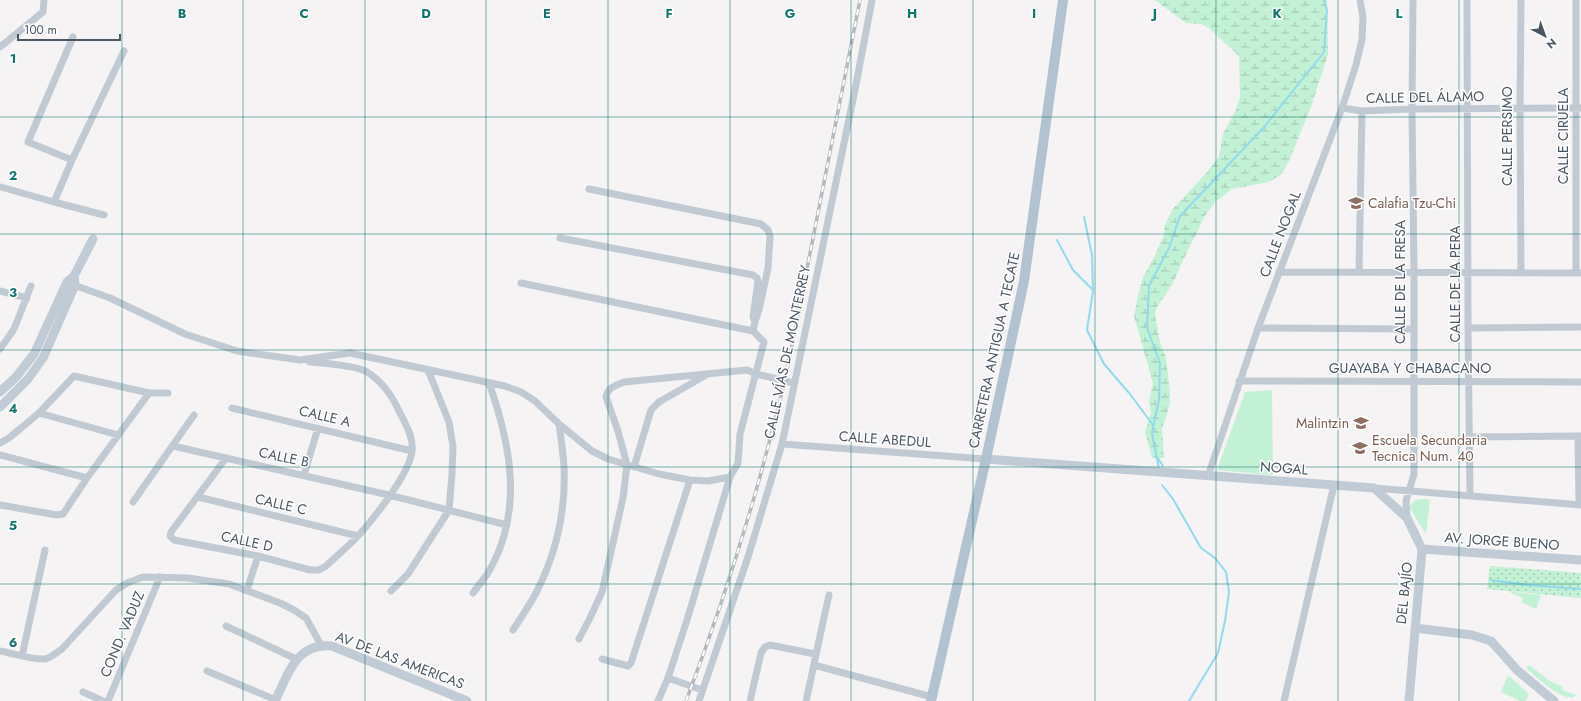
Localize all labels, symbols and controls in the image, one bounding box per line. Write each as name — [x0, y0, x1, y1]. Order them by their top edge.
text: B — [178, 4, 187, 23]
text: C — [299, 4, 309, 23]
text: D — [421, 4, 431, 23]
text: E — [543, 4, 551, 23]
text: F — [665, 4, 673, 23]
text: G — [785, 4, 796, 23]
text: H — [907, 4, 917, 23]
text: I — [1032, 4, 1036, 23]
text: J — [1150, 4, 1157, 23]
text: K — [1272, 4, 1282, 23]
text: L — [1396, 4, 1403, 23]
scale bar — [18, 16, 120, 42]
north arrow — [1525, 16, 1565, 56]
text: 100 m — [24, 21, 57, 39]
text: N — [1543, 35, 1560, 52]
text: 1 — [10, 49, 16, 68]
street label: CALLE DEL ÁLAMO — [1366, 86, 1484, 108]
street label: CALLE PERSIMO — [1497, 86, 1517, 186]
street label: CALLE CIRUELA — [1553, 87, 1573, 184]
text: 2 — [9, 166, 17, 185]
street label: CALLE NOGAL — [1254, 187, 1306, 280]
place label: Calafia Tzu-Chi — [1368, 193, 1456, 213]
school or university icon: Calafia Tzu-Chi — [1347, 194, 1365, 212]
street label: CALLE DE LA FRESA — [1390, 219, 1410, 344]
street label: CALLE DE LA PERA — [1445, 225, 1465, 343]
street label: CARRETERA ANTIGUA A TECATE — [963, 250, 1025, 450]
street label: CALLE VÍAS DE MONTERREY — [759, 263, 815, 441]
text: 3 — [9, 283, 17, 302]
street label: GUAYABA Y CHABACANO — [1329, 358, 1491, 378]
text: 4 — [8, 399, 18, 418]
street label: CALLE A — [297, 400, 353, 432]
place label: Malintzin — [1296, 413, 1349, 433]
school or university icon: Malintzin — [1352, 414, 1370, 432]
street label: CALLE ABEDUL — [838, 426, 933, 452]
place label: Escuela Secundaria Tecnica Num. 40 — [1372, 430, 1487, 466]
school or university icon: Escuela Secundaria Tecnica Num. 40 — [1351, 439, 1369, 457]
street label: CALLE B — [257, 442, 311, 472]
street label: NOGAL — [1259, 456, 1309, 480]
street label: CALLE C — [253, 488, 309, 520]
text: 5 — [9, 516, 17, 535]
street label: CALLE D — [219, 526, 275, 556]
street label: AV. JORGE BUENO — [1444, 527, 1560, 555]
street label: DEL BAJÍO — [1391, 561, 1417, 625]
street label: COND. VADUZ — [95, 587, 149, 680]
street label: AV DE LAS AMERICAS — [333, 626, 468, 694]
text: 6 — [9, 633, 18, 652]

